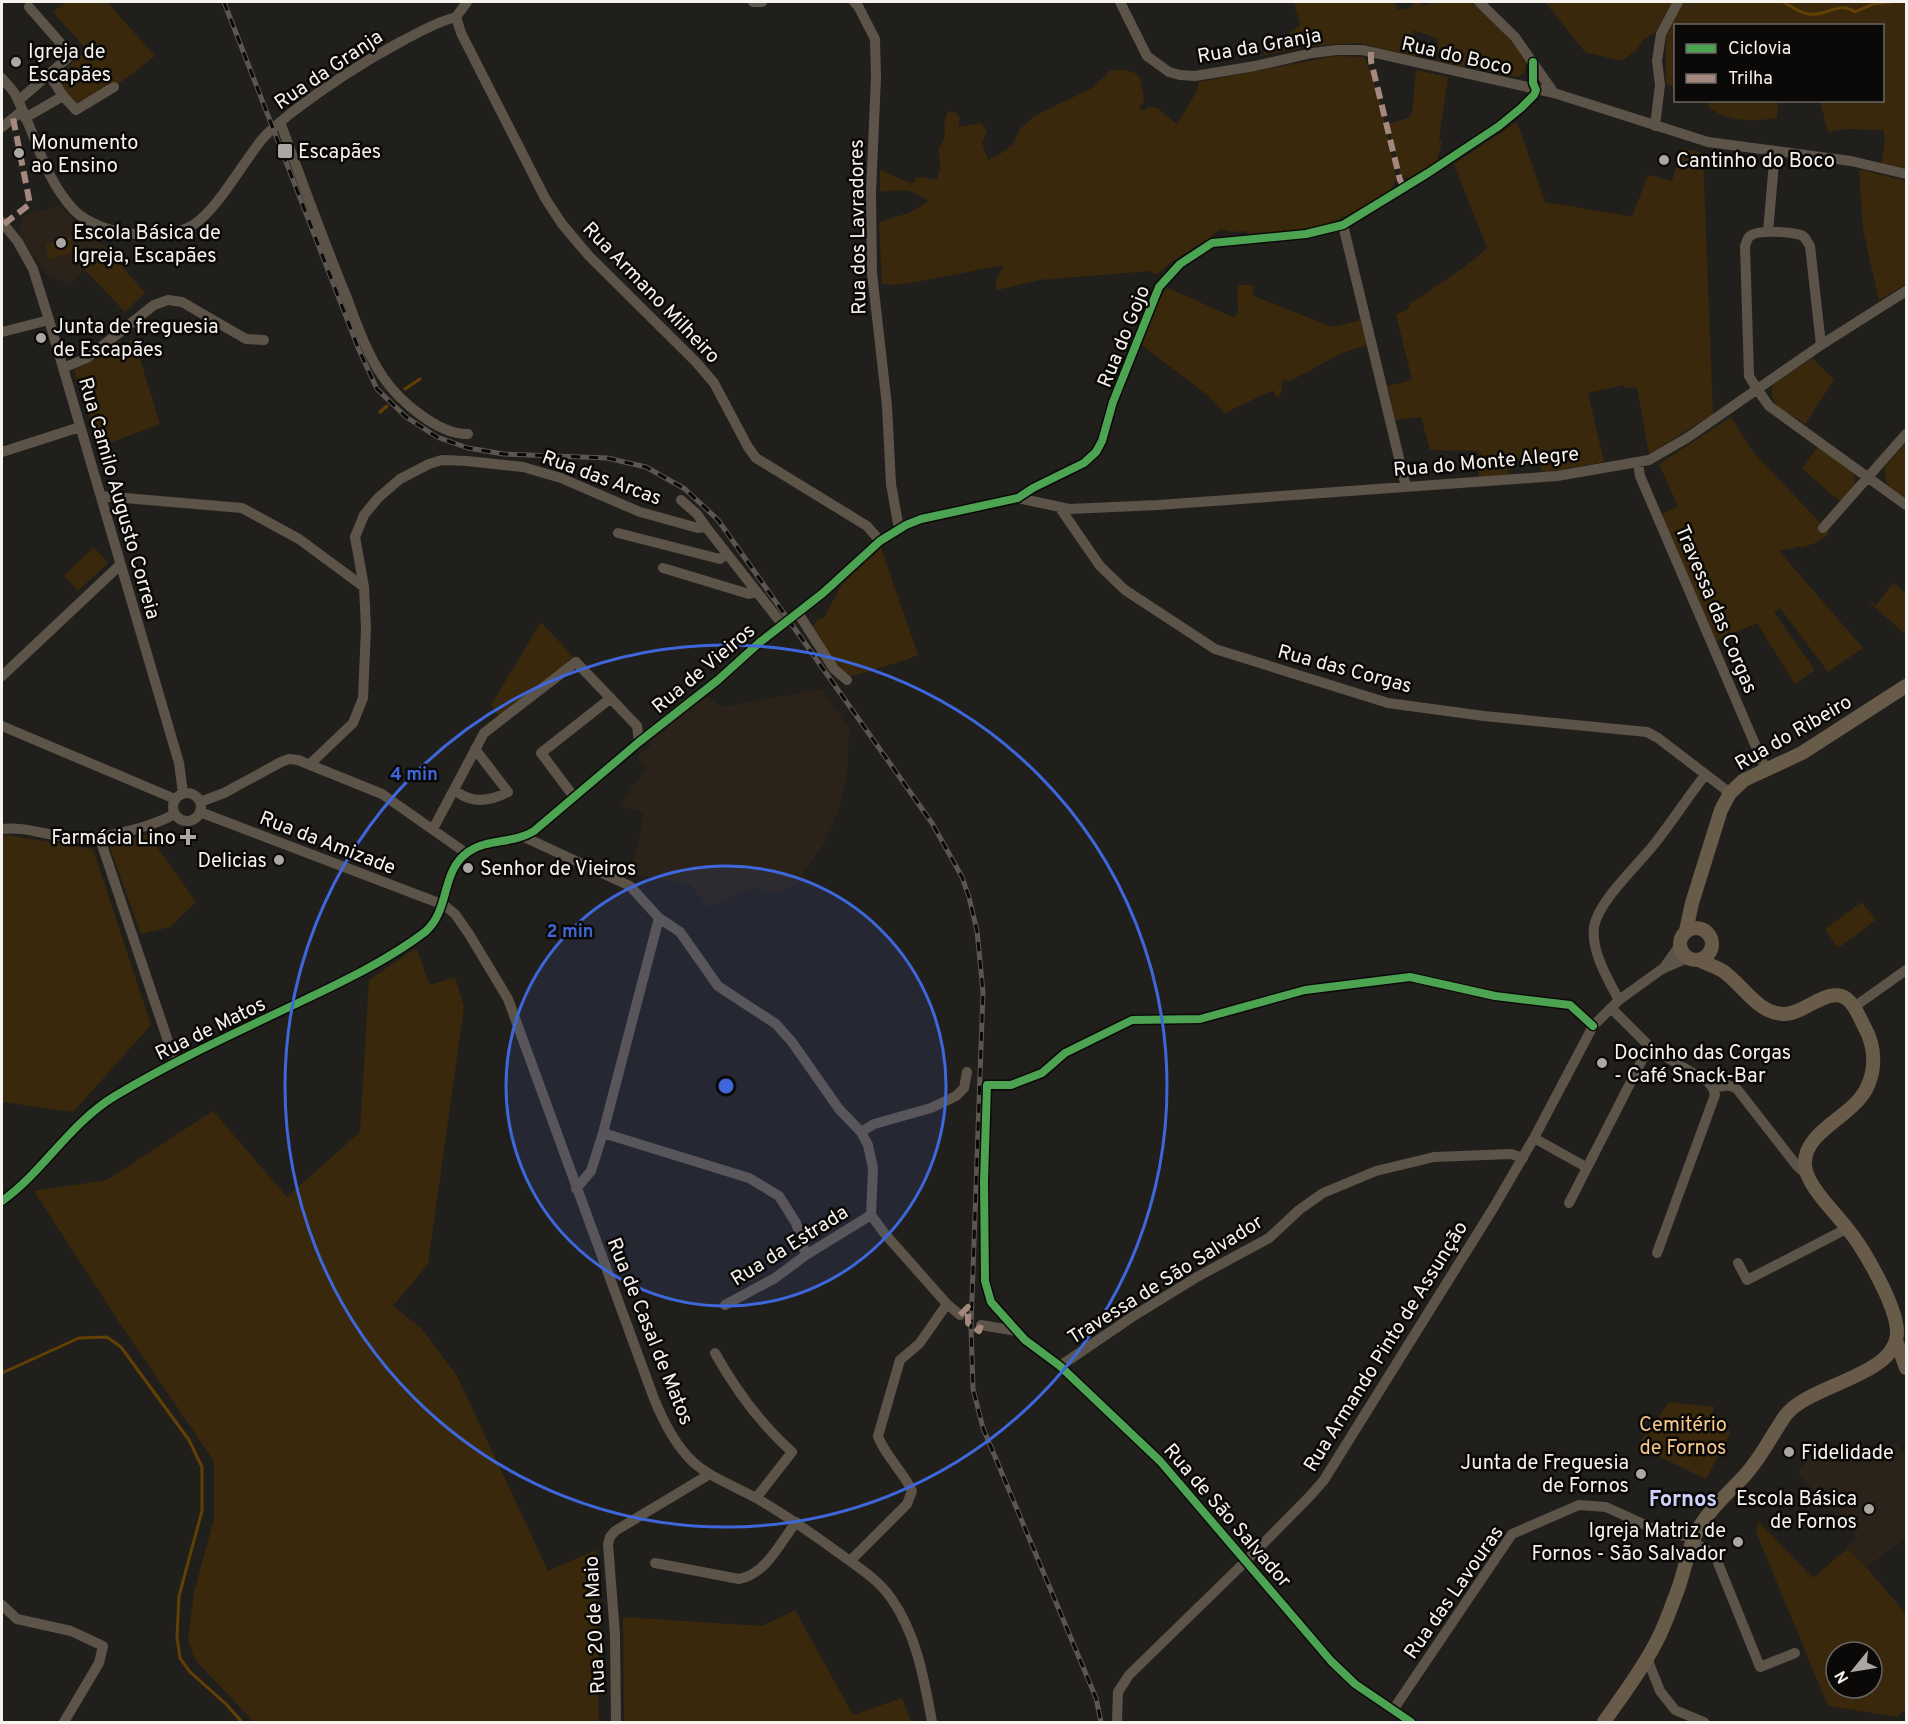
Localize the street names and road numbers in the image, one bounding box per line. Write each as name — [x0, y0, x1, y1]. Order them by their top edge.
street label: Rua da Granja — [1195, 23, 1323, 71]
street label: Rua da Granja — [270, 25, 388, 117]
street label: Rua do Boco — [1399, 32, 1514, 82]
street label: Rua dos Lavradores — [844, 139, 874, 315]
street label: Rua Armano Milheiro — [576, 217, 725, 370]
street label: Rua do Gojo — [1093, 282, 1157, 392]
street label: Rua Camilo Augusto Correia — [71, 375, 165, 623]
street label: Rua do Monte Alegre — [1392, 442, 1580, 484]
street label: Rua das Arcas — [538, 445, 665, 513]
street label: Travessa das Corgas — [1668, 521, 1762, 698]
street label: Rua de Vieiros — [647, 619, 761, 720]
street label: Rua das Corgas — [1274, 639, 1415, 700]
street label: Rua do Ribeiro — [1731, 690, 1857, 778]
street label: Rua da Amizade — [255, 806, 399, 882]
street label: Rua de Matos — [151, 992, 270, 1068]
street label: Rua da Estrada — [727, 1200, 854, 1293]
street label: Travessa de São Salvador — [1063, 1210, 1269, 1352]
street label: Rua Armando Pinto de Assunção — [1299, 1217, 1475, 1477]
street label: Rua de Casal de Matos — [600, 1234, 699, 1429]
street label: Rua de São Salvador — [1157, 1439, 1297, 1594]
street label: Rua das Lavouras — [1399, 1521, 1510, 1665]
street label: Rua 20 de Maio — [579, 1555, 613, 1695]

